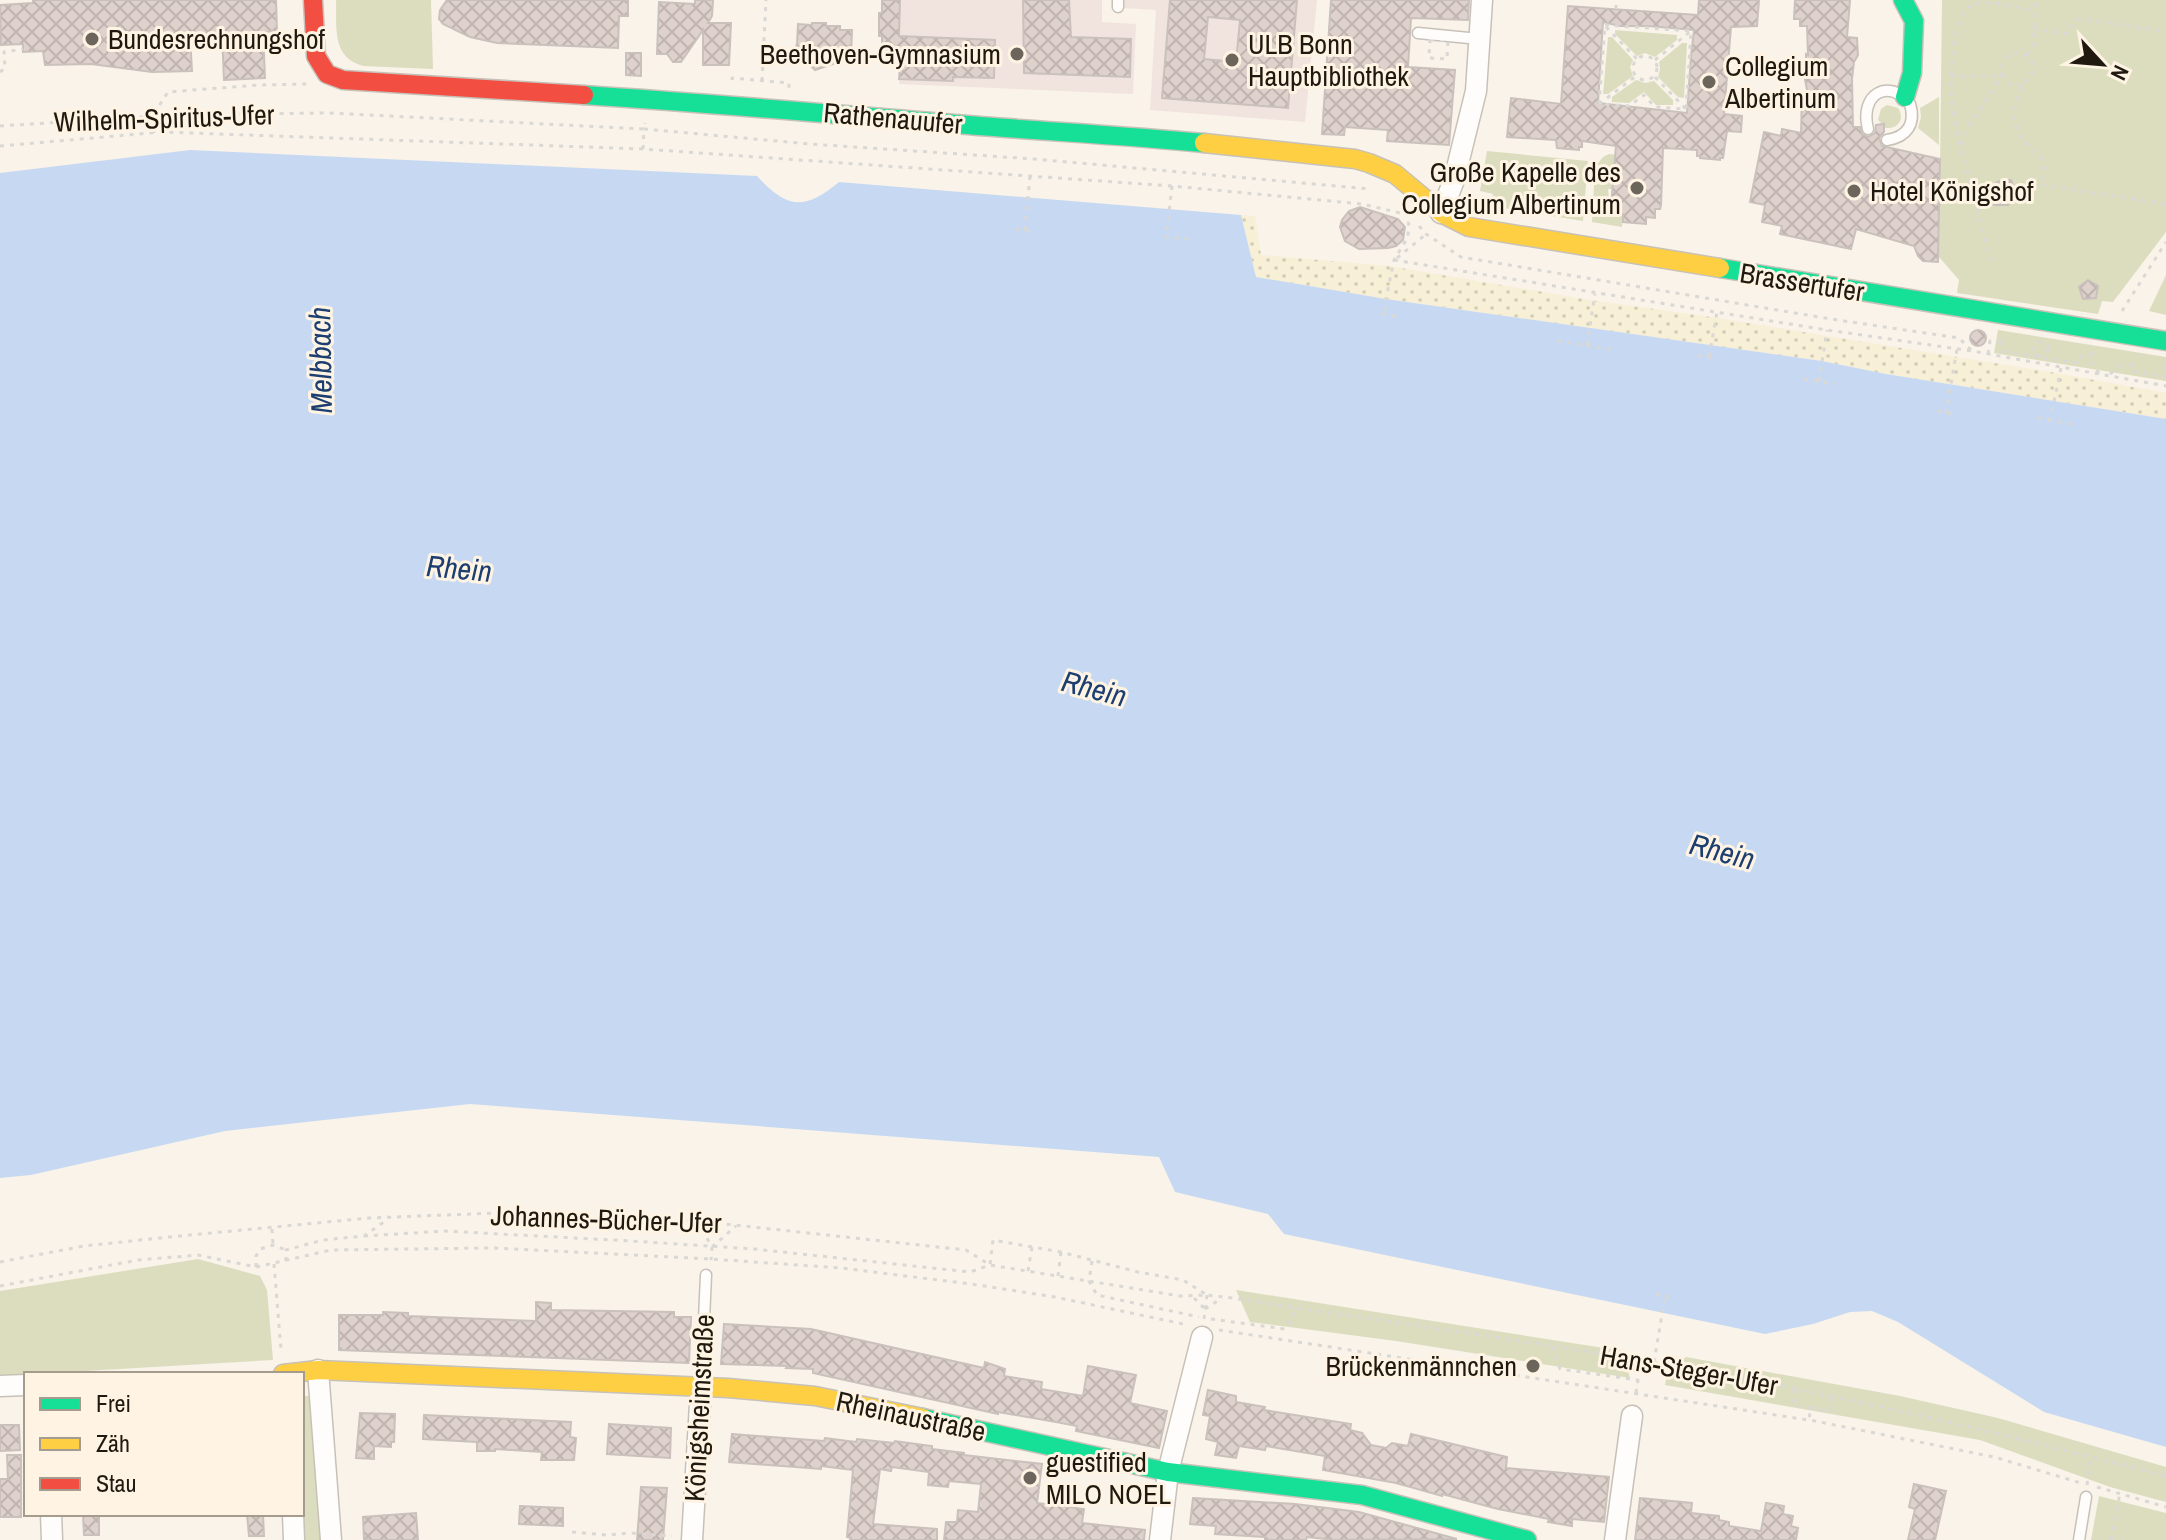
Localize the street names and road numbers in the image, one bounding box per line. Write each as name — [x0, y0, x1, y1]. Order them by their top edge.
street label: Rathenauufer — [822, 93, 964, 143]
street label: Wilhelm-Spiritus-Ufer — [53, 95, 275, 141]
street label: Brassertufer — [1737, 253, 1867, 311]
street label: Johannes-Bücher-Ufer — [490, 1196, 722, 1242]
street label: Königsheimstraße — [675, 1313, 723, 1503]
street label: Hans-Steger-Ufer — [1597, 1336, 1781, 1404]
street label: Rheinaustraße — [833, 1382, 989, 1450]

